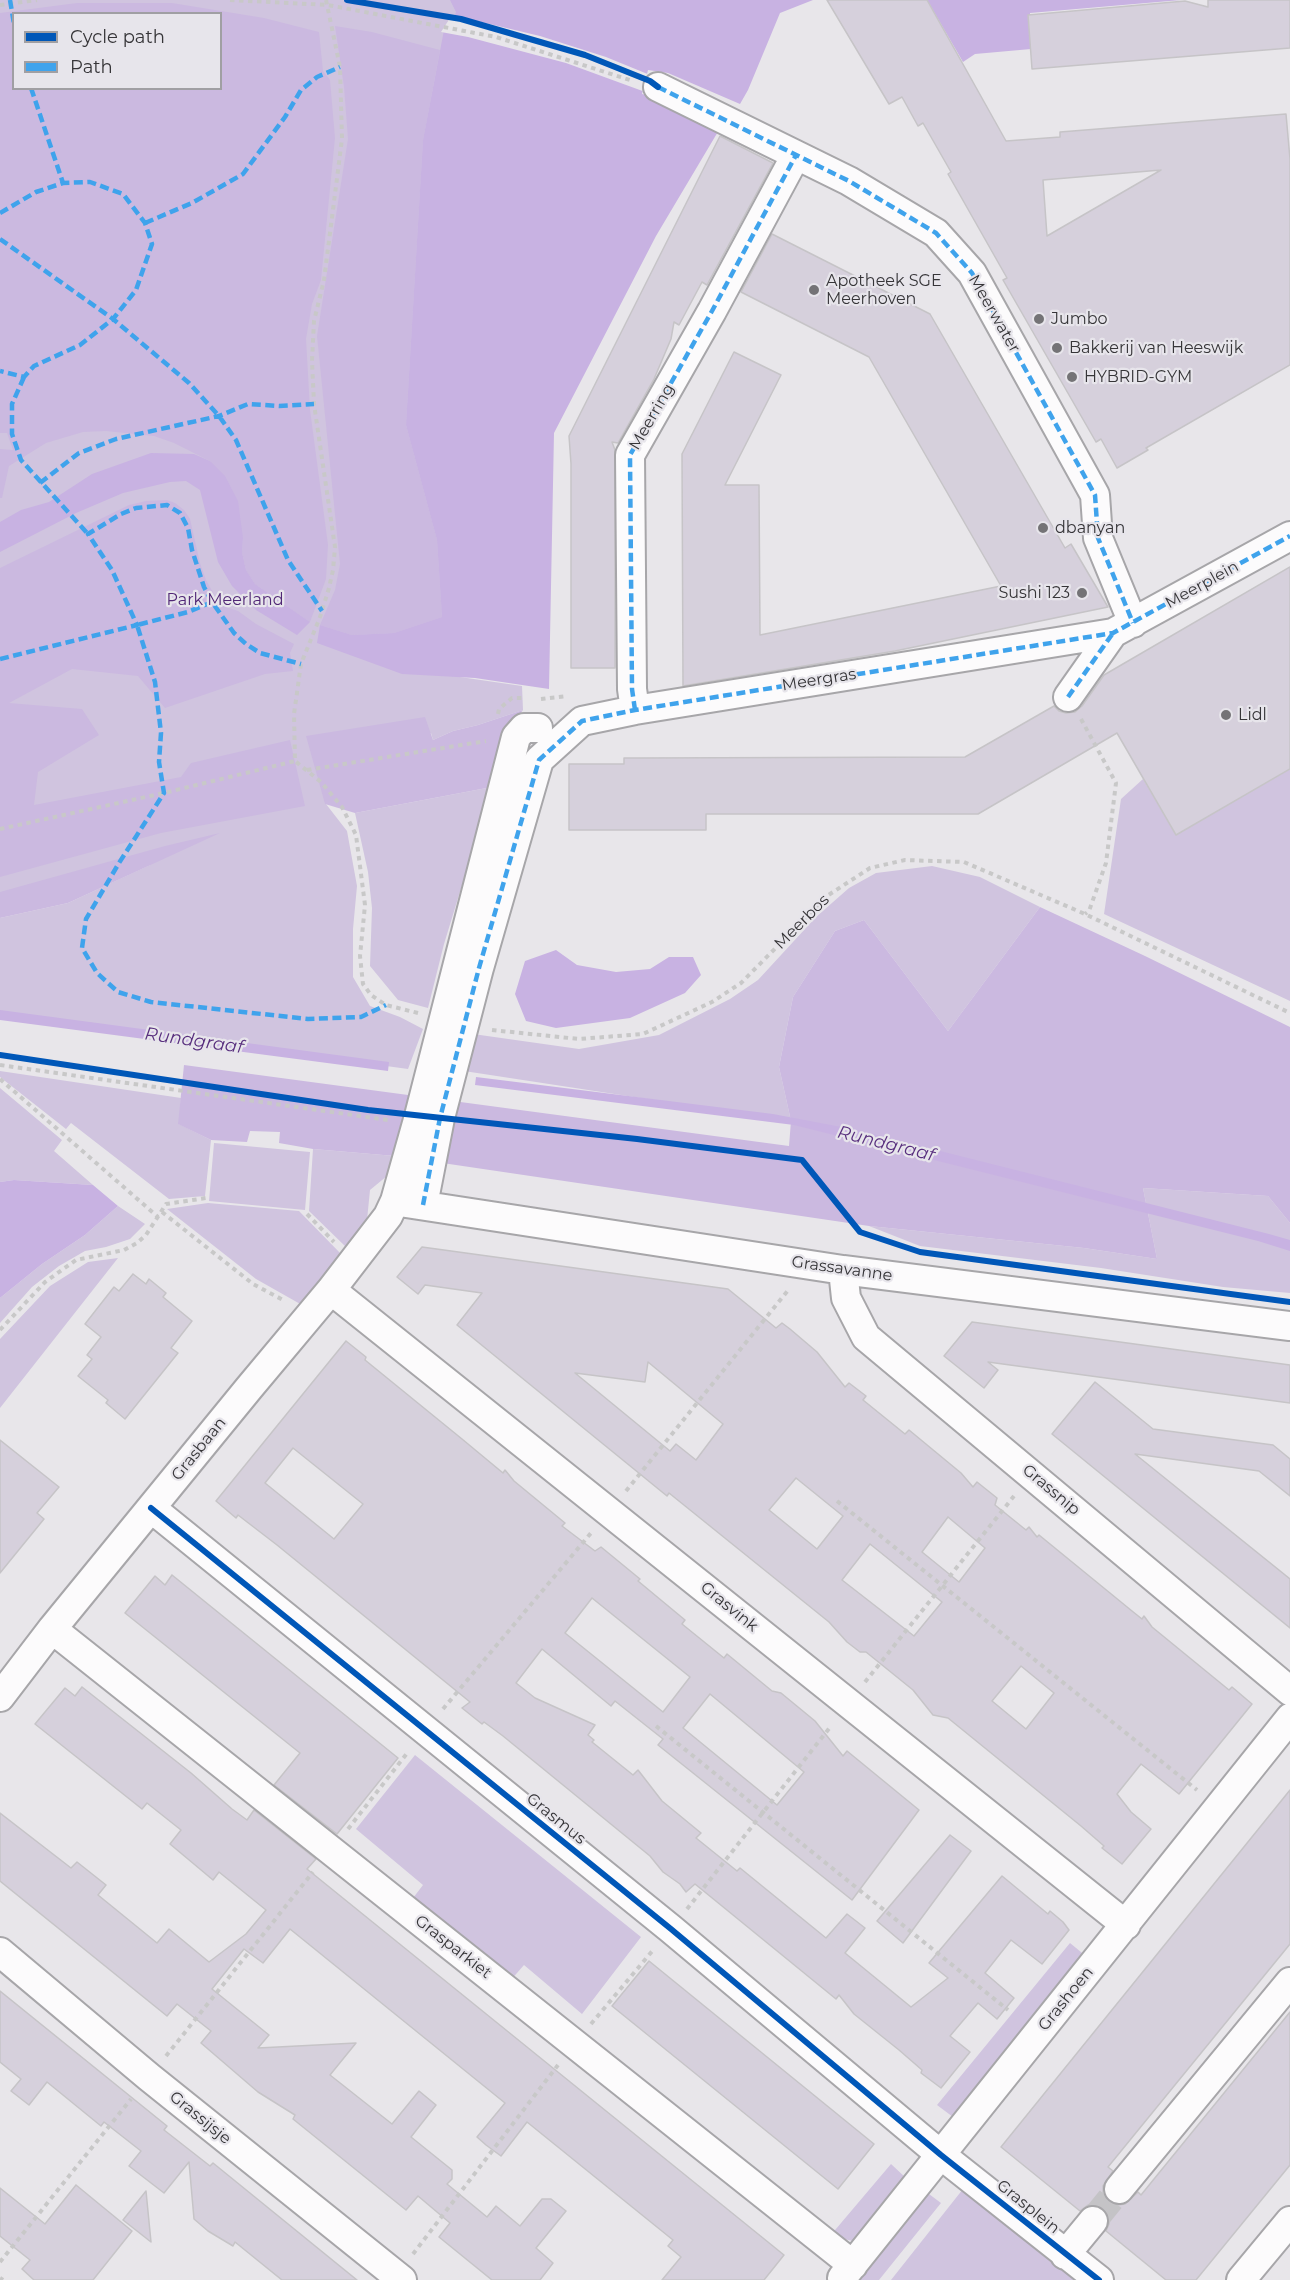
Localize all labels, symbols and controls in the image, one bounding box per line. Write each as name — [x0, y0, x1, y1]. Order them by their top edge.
legend — [12, 12, 222, 90]
text: Cycle path — [70, 26, 165, 48]
text: Path — [70, 56, 113, 78]
place label: Apotheek SGE Meerhoven — [826, 271, 942, 309]
street label: Meerwater — [964, 272, 1024, 356]
marker: Apotheek SGE Meerhoven — [807, 283, 821, 297]
place label: Jumbo — [1051, 309, 1108, 329]
marker: Jumbo — [1032, 312, 1046, 326]
place label: Bakkerij van Heeswijk — [1069, 338, 1243, 358]
marker: Bakkerij van Heeswijk — [1050, 341, 1064, 355]
place label: HYBRID-GYM — [1084, 367, 1192, 387]
marker: HYBRID-GYM — [1065, 370, 1079, 384]
street label: Meerring — [625, 380, 679, 454]
place label: dbanyan — [1055, 518, 1125, 538]
marker: dbanyan — [1036, 521, 1050, 535]
street label: Meerplein — [1162, 557, 1242, 613]
place label: Sushi 123 — [998, 583, 1070, 603]
marker: Sushi 123 — [1075, 586, 1089, 600]
park label: Park Meerland — [166, 590, 284, 610]
street label: Meergras — [781, 665, 857, 695]
place label: Lidl — [1238, 705, 1267, 725]
marker: Lidl — [1219, 708, 1233, 722]
street label: Meerbos — [771, 891, 833, 953]
water label: Rundgraaf — [143, 1023, 245, 1059]
water label: Rundgraaf — [835, 1122, 937, 1166]
street label: Grassavanne — [790, 1252, 894, 1286]
street label: Grasbaan — [168, 1413, 230, 1485]
street label: Grassnip — [1018, 1460, 1084, 1520]
street label: Grasvink — [696, 1578, 762, 1636]
street label: Grasmus — [522, 1789, 590, 1849]
street label: Grasparkiet — [411, 1911, 495, 1983]
street label: Grashoen — [1034, 1963, 1098, 2035]
street label: Grassijsje — [165, 2087, 235, 2149]
street label: Grasplein — [993, 2176, 1063, 2238]

